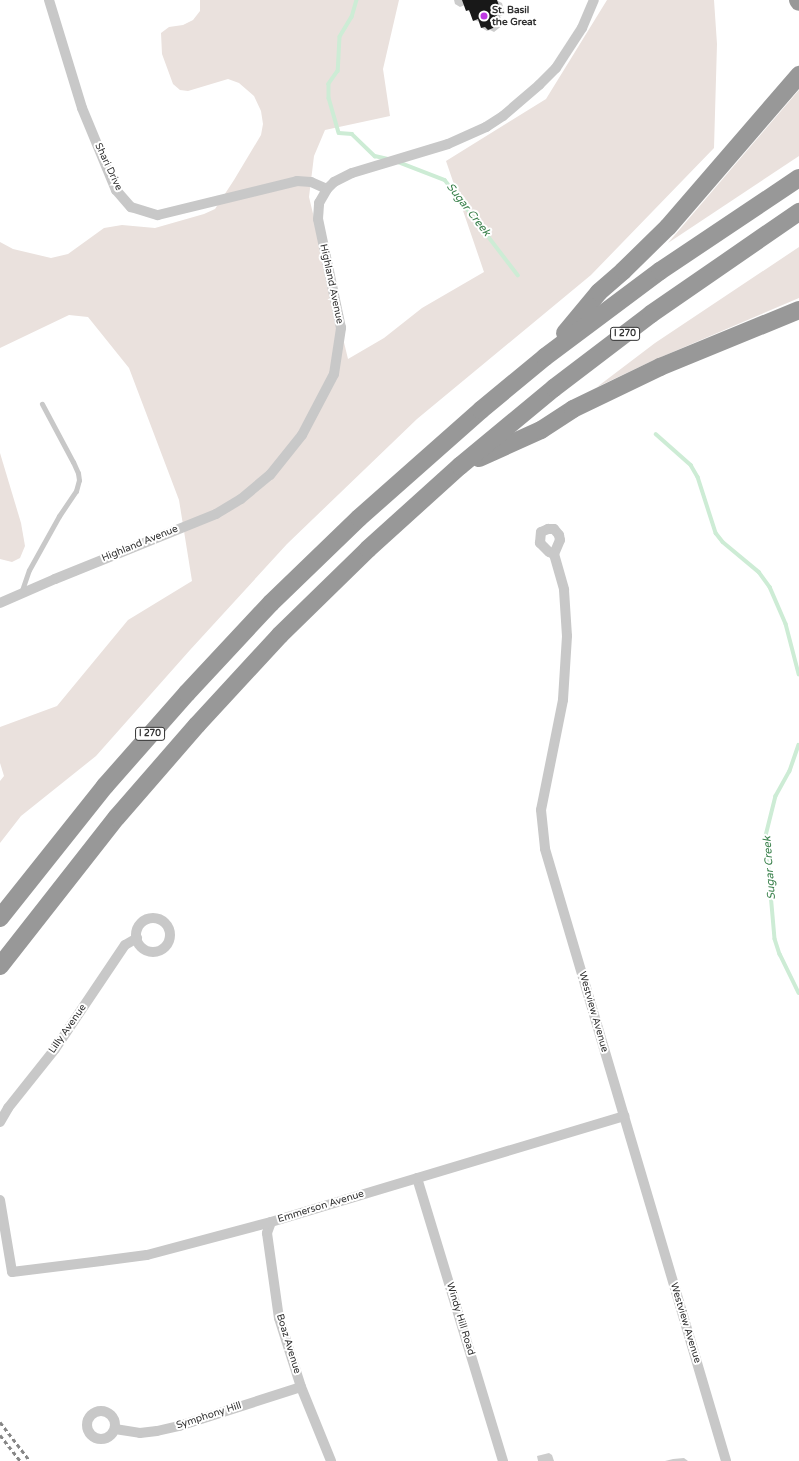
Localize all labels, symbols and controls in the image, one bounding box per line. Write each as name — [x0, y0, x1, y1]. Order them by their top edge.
place label: St. Basil the Great — [492, 4, 536, 28]
marker: St. Basil the Great — [479, 11, 489, 21]
street label: Shari Drive — [92, 141, 124, 193]
water label: Sugar Creek — [443, 181, 493, 239]
street label: Highland Avenue — [317, 243, 345, 325]
road number: I 270 — [610, 327, 640, 341]
street label: Highland Avenue — [100, 523, 180, 565]
road number: I 270 — [135, 727, 165, 741]
water label: Sugar Creek — [761, 836, 779, 900]
street label: Westview Avenue — [576, 970, 610, 1054]
street label: Lilly Avenue — [47, 1002, 89, 1056]
street label: Emmerson Avenue — [276, 1188, 366, 1226]
street label: Windy Hill Road — [443, 1281, 477, 1357]
street label: Westview Avenue — [667, 1281, 703, 1365]
street label: Boaz Avenue — [273, 1313, 303, 1375]
street label: Symphony Hill — [175, 1400, 243, 1432]

